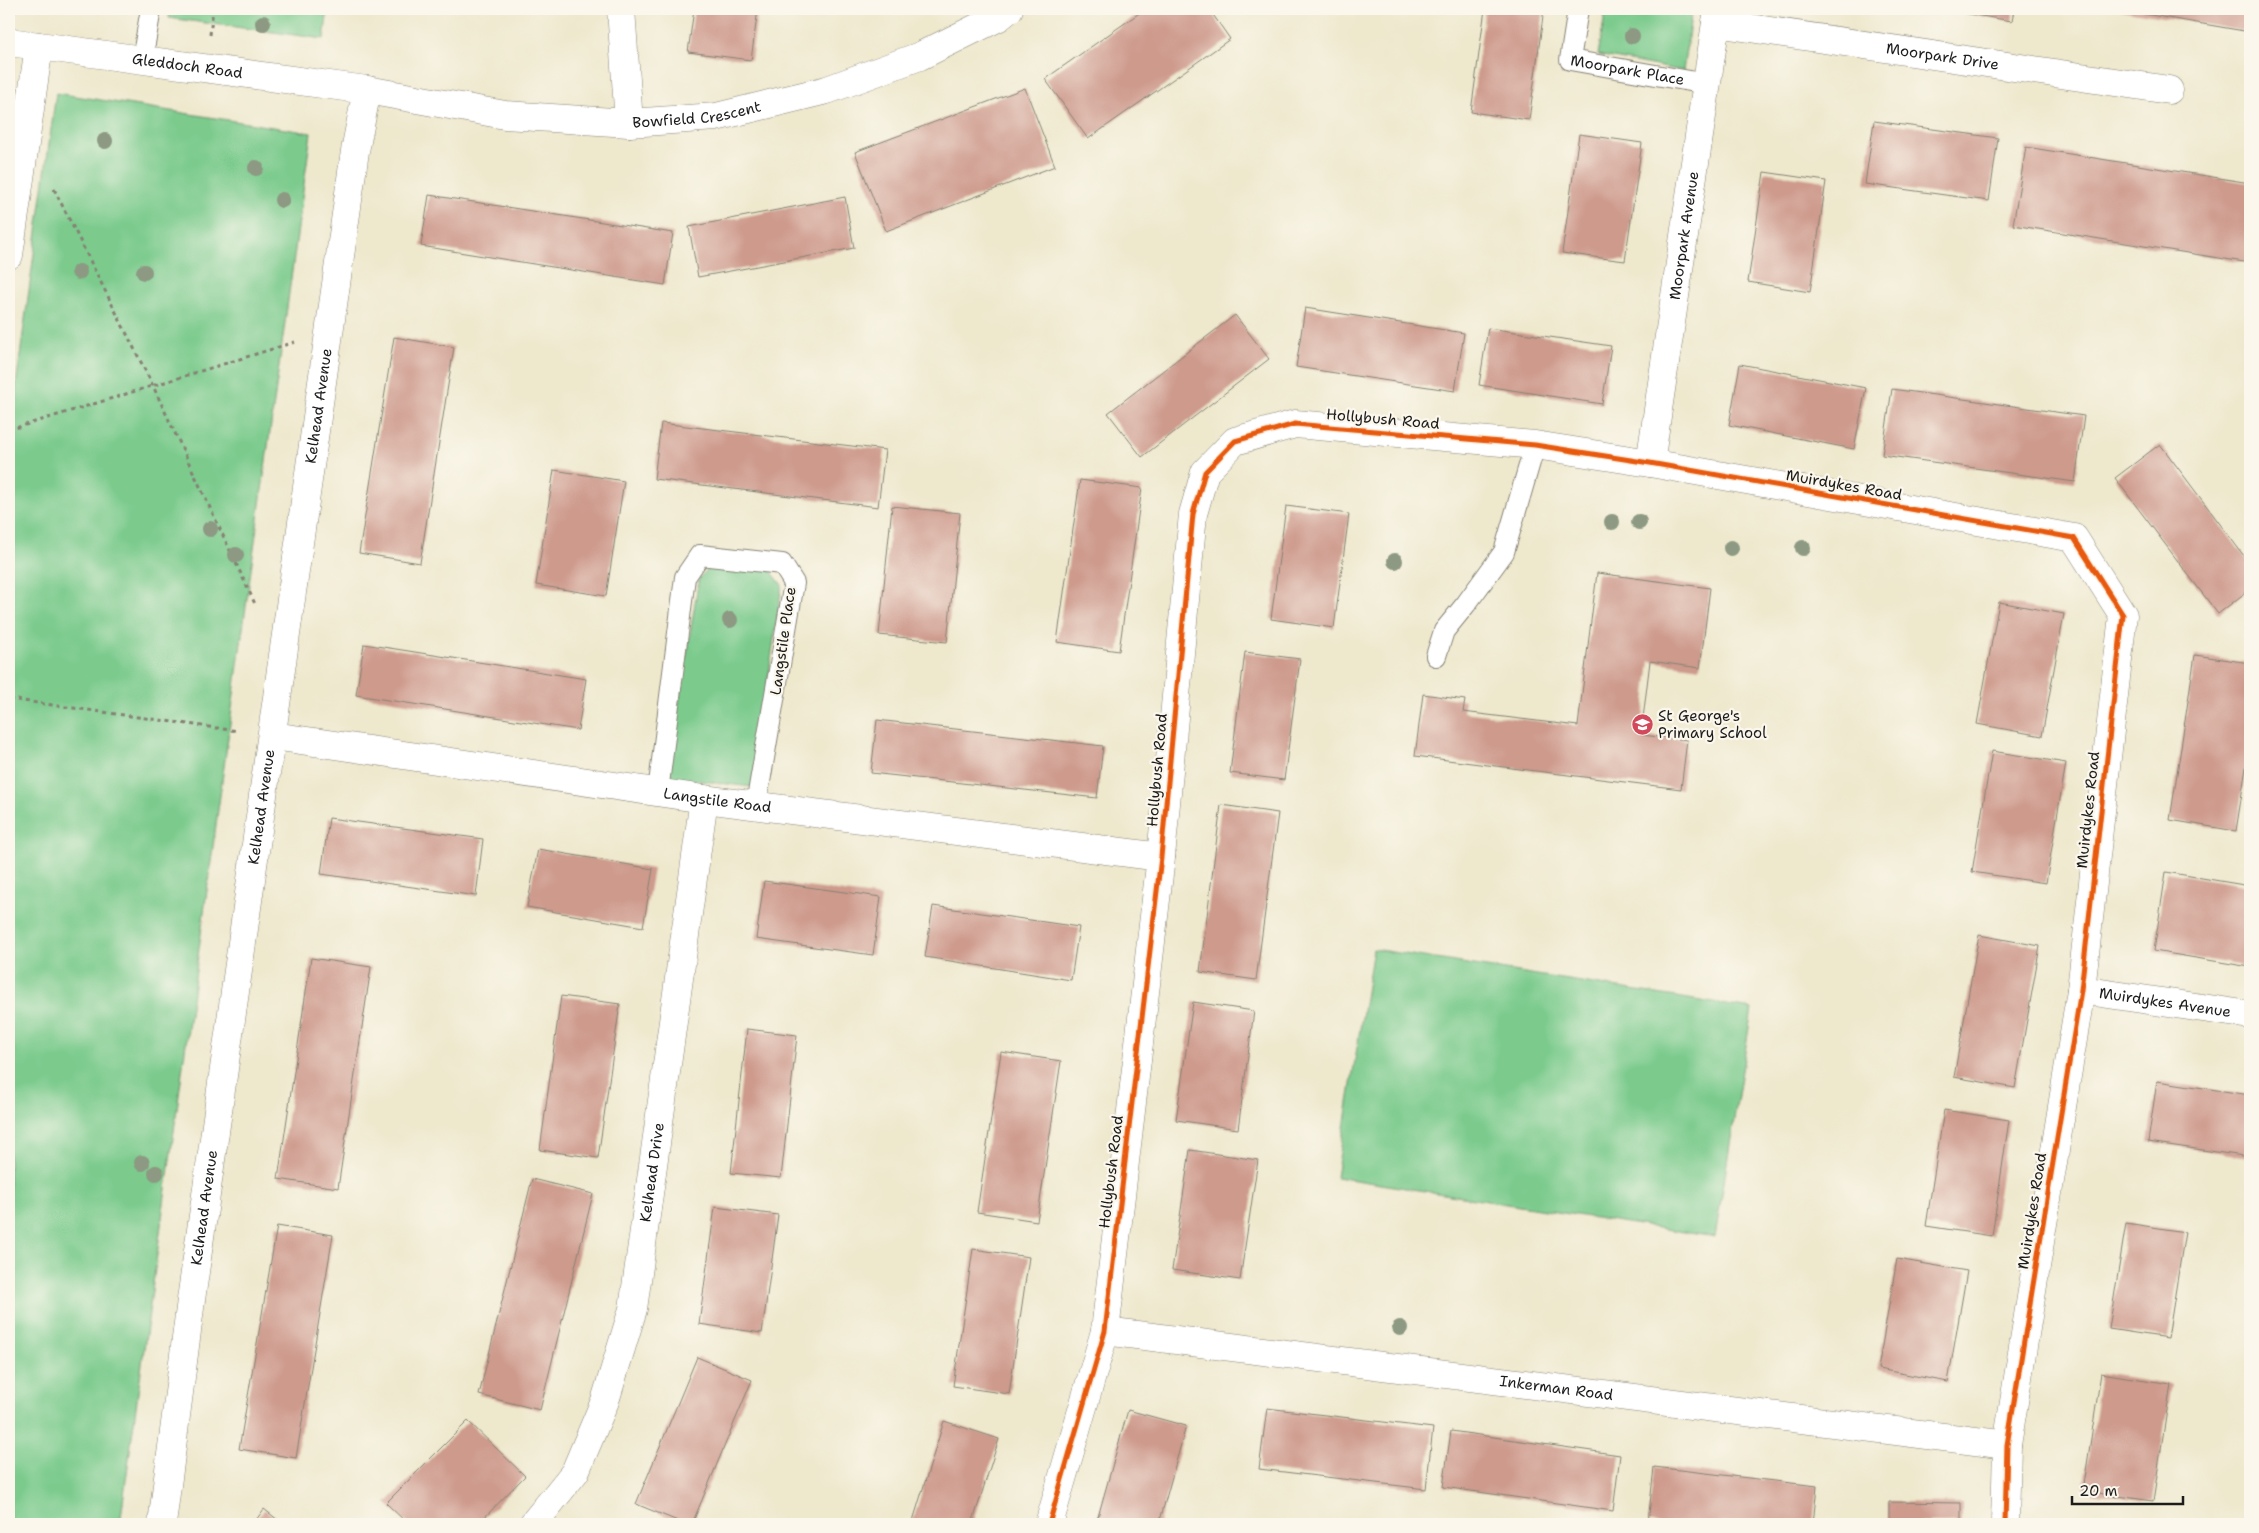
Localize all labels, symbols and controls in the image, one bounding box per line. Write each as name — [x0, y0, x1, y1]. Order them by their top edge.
street label: Moorpark Drive — [1885, 38, 2000, 75]
street label: Gleddoch Road — [131, 49, 244, 83]
street label: Moorpark Place — [1569, 50, 1686, 90]
street label: Bowfield Crescent — [632, 96, 763, 133]
street label: Moorpark Avenue — [1665, 170, 1704, 301]
street label: Kelhead Avenue — [300, 347, 337, 465]
street label: Hollybush Road — [1325, 404, 1441, 434]
street label: Muirdykes Road — [1784, 465, 1904, 505]
street label: Langstile Place — [765, 585, 801, 697]
place label: St George's Primary School — [1658, 706, 1767, 743]
street label: Hollybush Road — [1142, 712, 1172, 828]
school or university icon: St George's Primary School — [1630, 713, 1654, 737]
street label: Kelhead Avenue — [243, 748, 280, 866]
street label: Muirdykes Road — [2072, 750, 2104, 870]
street label: Langstile Road — [662, 783, 773, 818]
street label: Muirdykes Avenue — [2098, 983, 2232, 1022]
street label: Hollybush Road — [1094, 1114, 1128, 1230]
street label: Kelhead Drive — [635, 1121, 669, 1223]
street label: Kelhead Avenue — [186, 1149, 222, 1267]
street label: Muirdykes Road — [2013, 1151, 2051, 1271]
street label: Inkerman Road — [1498, 1371, 1615, 1405]
scale bar — [2072, 1473, 2183, 1505]
text: 20 m — [2079, 1481, 2118, 1501]

